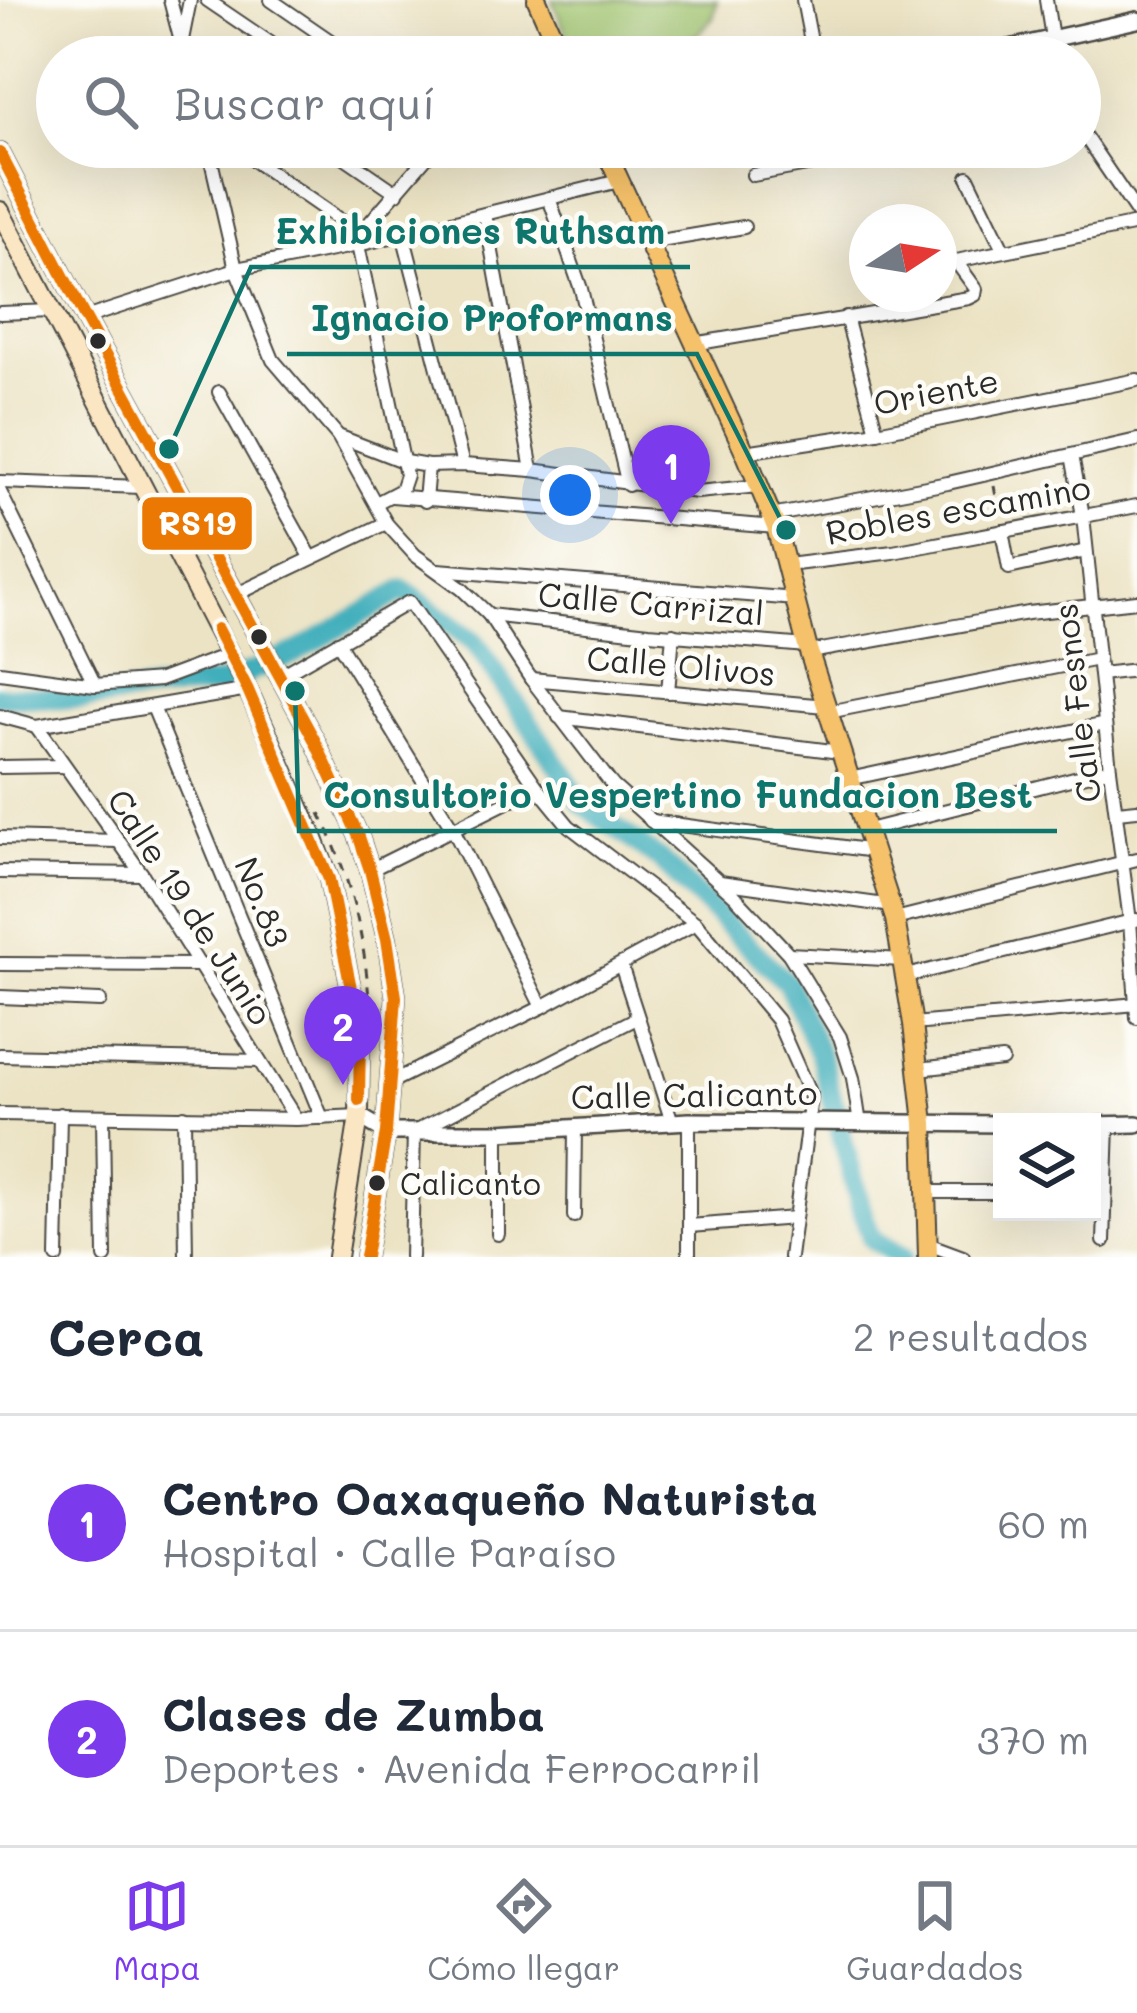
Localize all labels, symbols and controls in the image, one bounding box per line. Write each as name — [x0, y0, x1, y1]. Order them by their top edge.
search box — [36, 36, 1101, 168]
icon: search — [78, 69, 144, 135]
text: Buscar aquí — [174, 73, 436, 131]
callout: Exhibiciones Ruthsam — [251, 195, 690, 267]
north arrow — [849, 204, 957, 312]
text: Exhibiciones Ruthsam — [275, 206, 665, 253]
callout: Ignacio Proformans — [287, 282, 697, 354]
text: Ignacio Proformans — [311, 293, 673, 340]
unlabelled marker — [87, 330, 109, 352]
street label: Oriente — [870, 357, 1002, 424]
pin: 1 — [632, 425, 710, 524]
street label: Robles escamino — [822, 464, 1093, 553]
your location — [540, 465, 600, 525]
line badge: RS19 — [140, 495, 254, 552]
text: RS19 — [158, 500, 236, 543]
street label: Calle Carrizal — [537, 571, 766, 634]
street label: Calle Fesnos — [1042, 601, 1109, 805]
unlabelled marker — [248, 626, 270, 648]
street label: Calle Olivos — [585, 635, 777, 694]
callout: Consultorio Vespertino Fundacion Best — [299, 759, 1057, 831]
text: Consultorio Vespertino Fundacion Best — [323, 770, 1033, 817]
street label: Calle 19 de Junio — [99, 780, 284, 1032]
street label: No.83 — [226, 850, 301, 953]
pin: 2 — [304, 986, 382, 1085]
street label: Calle Calicanto — [570, 1070, 818, 1117]
map controls — [993, 1113, 1101, 1221]
button: layers — [993, 1113, 1101, 1221]
place label: Calicanto — [400, 1163, 541, 1203]
marker: Calicanto — [366, 1172, 388, 1194]
text: Cerca — [48, 1302, 205, 1369]
text: 2 resultados — [853, 1310, 1089, 1361]
text: Centro Oaxaqueño Naturista — [162, 1468, 818, 1526]
text: 1 — [78, 1497, 96, 1548]
text: 60 m — [998, 1497, 1089, 1548]
text: Hospital · Calle Paraíso — [162, 1526, 616, 1577]
text: Clases de Zumba — [162, 1684, 545, 1742]
text: 2 — [76, 1713, 98, 1764]
text: 370 m — [977, 1713, 1089, 1764]
text: Deportes · Avenida Ferrocarril — [162, 1742, 761, 1793]
tab: Mapa — [113, 1873, 201, 1988]
tab: Cómo llegar — [427, 1873, 620, 1988]
tab: Guardados — [846, 1873, 1024, 1988]

